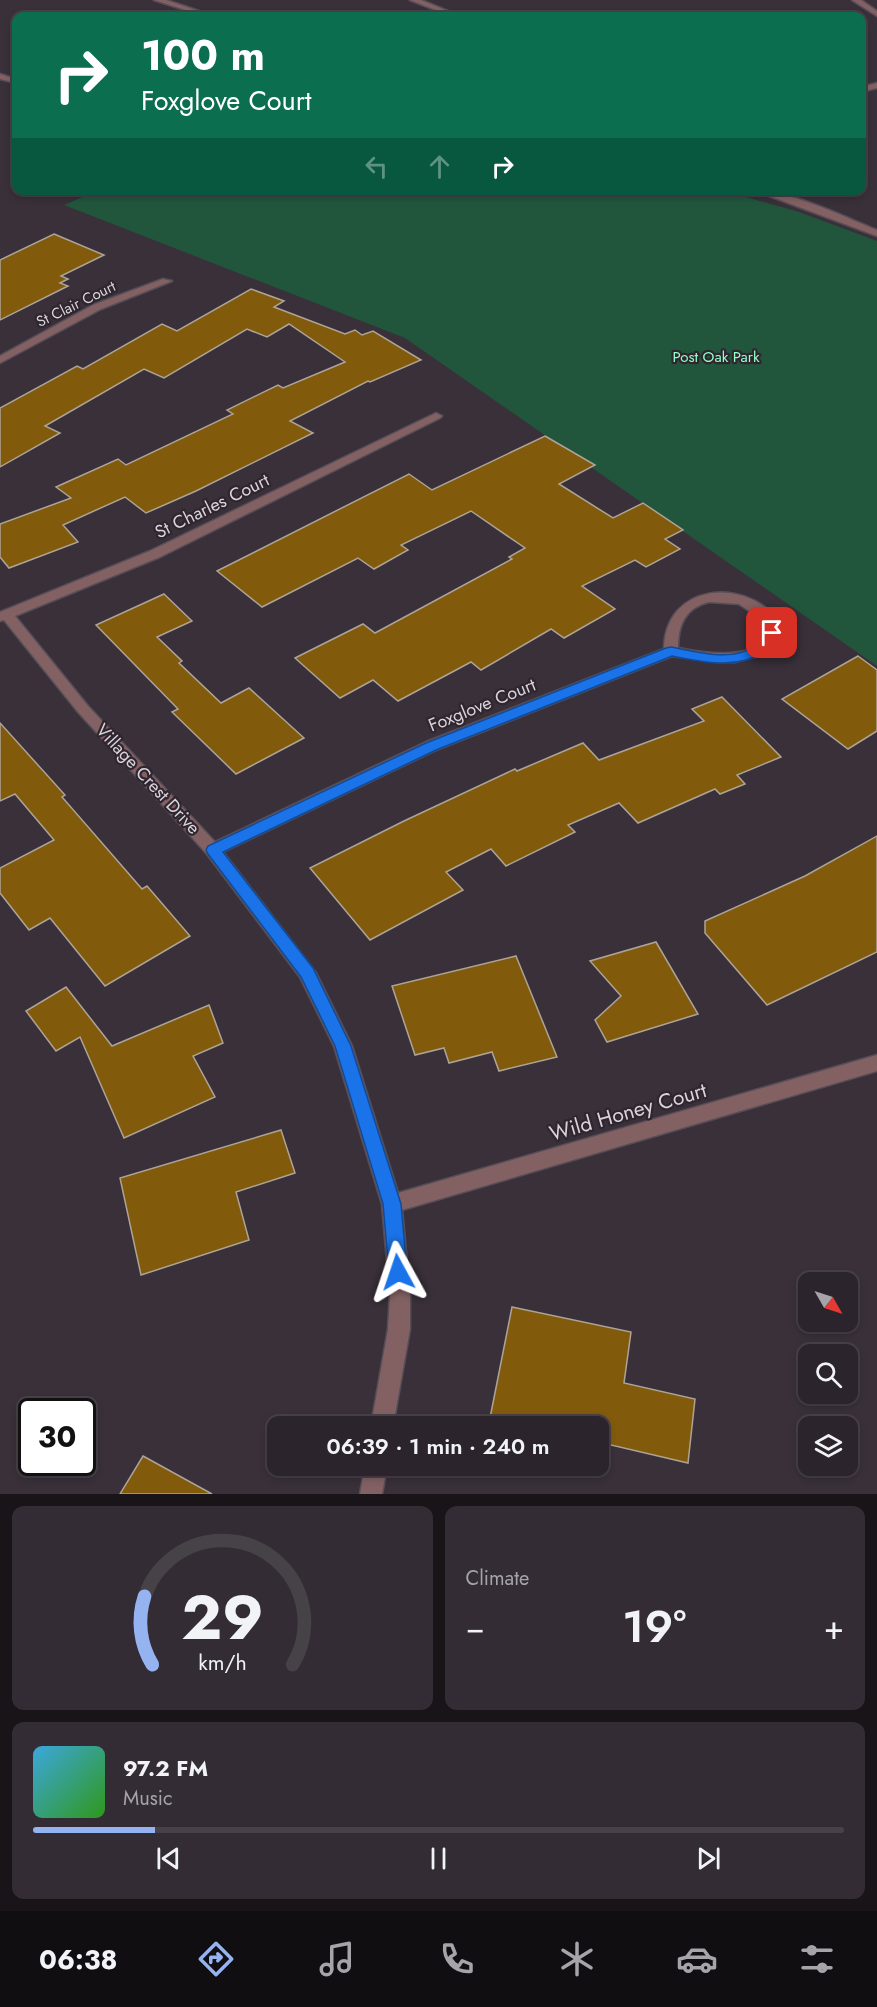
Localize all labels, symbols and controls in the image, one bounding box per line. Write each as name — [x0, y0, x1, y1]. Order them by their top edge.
text: 100 m — [141, 25, 265, 86]
icon: right — [42, 36, 120, 114]
text: Foxglove Court — [141, 81, 312, 120]
icon: left — [360, 150, 393, 183]
icon: ahead — [423, 150, 456, 183]
icon: right — [486, 150, 519, 183]
street label: St Clair Court — [33, 275, 120, 333]
park label: Post Oak Park — [672, 346, 760, 368]
street label: St Charles Court — [150, 467, 274, 545]
pin — [746, 607, 797, 658]
icon: arrive — [755, 616, 788, 649]
street label: Foxglove Court — [424, 671, 540, 738]
street label: Village Crest Drive — [90, 718, 206, 840]
street label: Wild Honey Court — [546, 1075, 710, 1149]
position arrow — [366, 1240, 430, 1304]
north arrow — [798, 1272, 858, 1332]
map controls — [798, 1272, 858, 1476]
button: search — [798, 1344, 858, 1404]
speed limit sign: 30 — [18, 1398, 96, 1476]
button: layers — [798, 1416, 858, 1476]
text: 06:39 · 1 min · 240 m — [327, 1430, 550, 1462]
text: Climate — [466, 1564, 529, 1593]
text: 29 — [181, 1572, 264, 1662]
text: 19° — [622, 1594, 686, 1659]
text: − — [466, 1604, 485, 1651]
text: + — [824, 1604, 844, 1651]
text: km/h — [198, 1647, 246, 1678]
text: 97.2 FM — [123, 1752, 208, 1784]
text: Music — [123, 1784, 173, 1813]
icon: previous — [152, 1842, 185, 1875]
icon: pause — [422, 1842, 455, 1875]
icon: next — [692, 1842, 725, 1875]
icon: directions — [195, 1938, 237, 1980]
icon: music — [316, 1938, 358, 1980]
icon: phone — [436, 1938, 478, 1980]
icon: climate — [556, 1938, 598, 1980]
icon: car — [676, 1938, 718, 1980]
icon: filters — [796, 1938, 838, 1980]
text: 06:38 — [39, 1940, 117, 1979]

